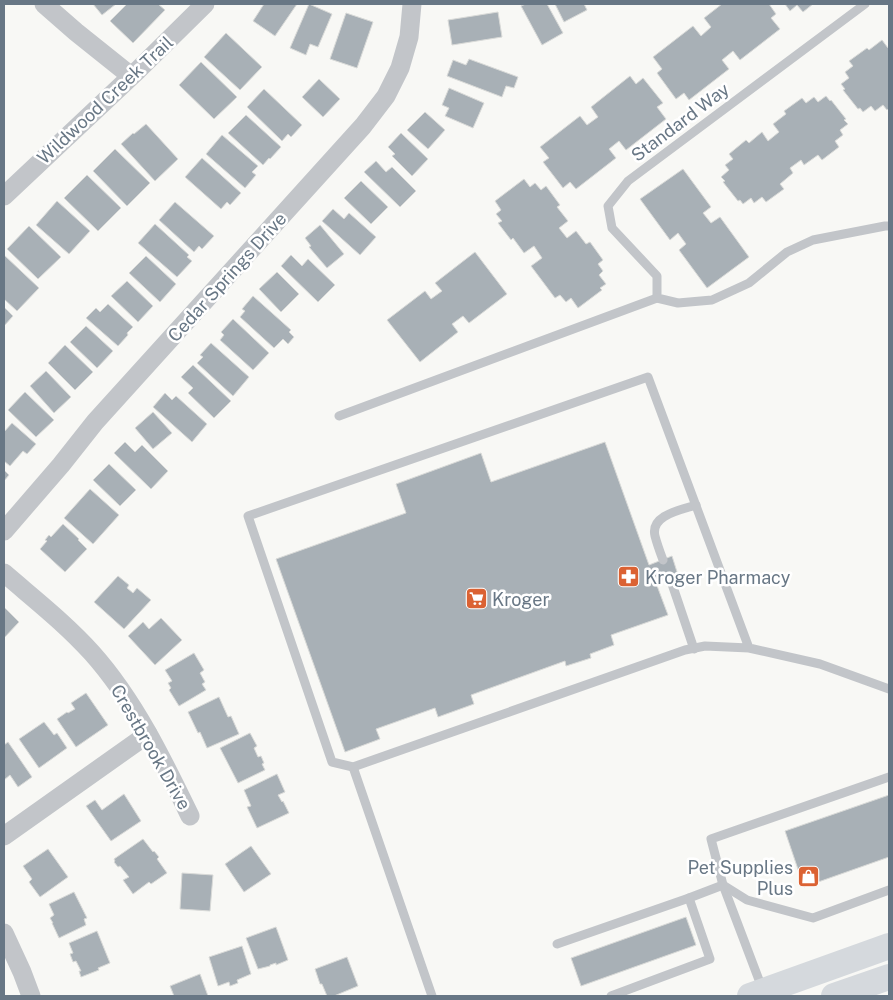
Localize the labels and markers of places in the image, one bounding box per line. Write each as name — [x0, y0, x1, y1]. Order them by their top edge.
pharmacy icon: Kroger Pharmacy — [617, 565, 641, 589]
place label: Kroger Pharmacy — [645, 567, 791, 588]
supermarket icon: Kroger — [464, 587, 488, 611]
place label: Kroger — [492, 589, 549, 610]
place label: Pet Supplies Plus — [687, 857, 793, 899]
shop icon: Pet Supplies Plus — [797, 865, 821, 889]

